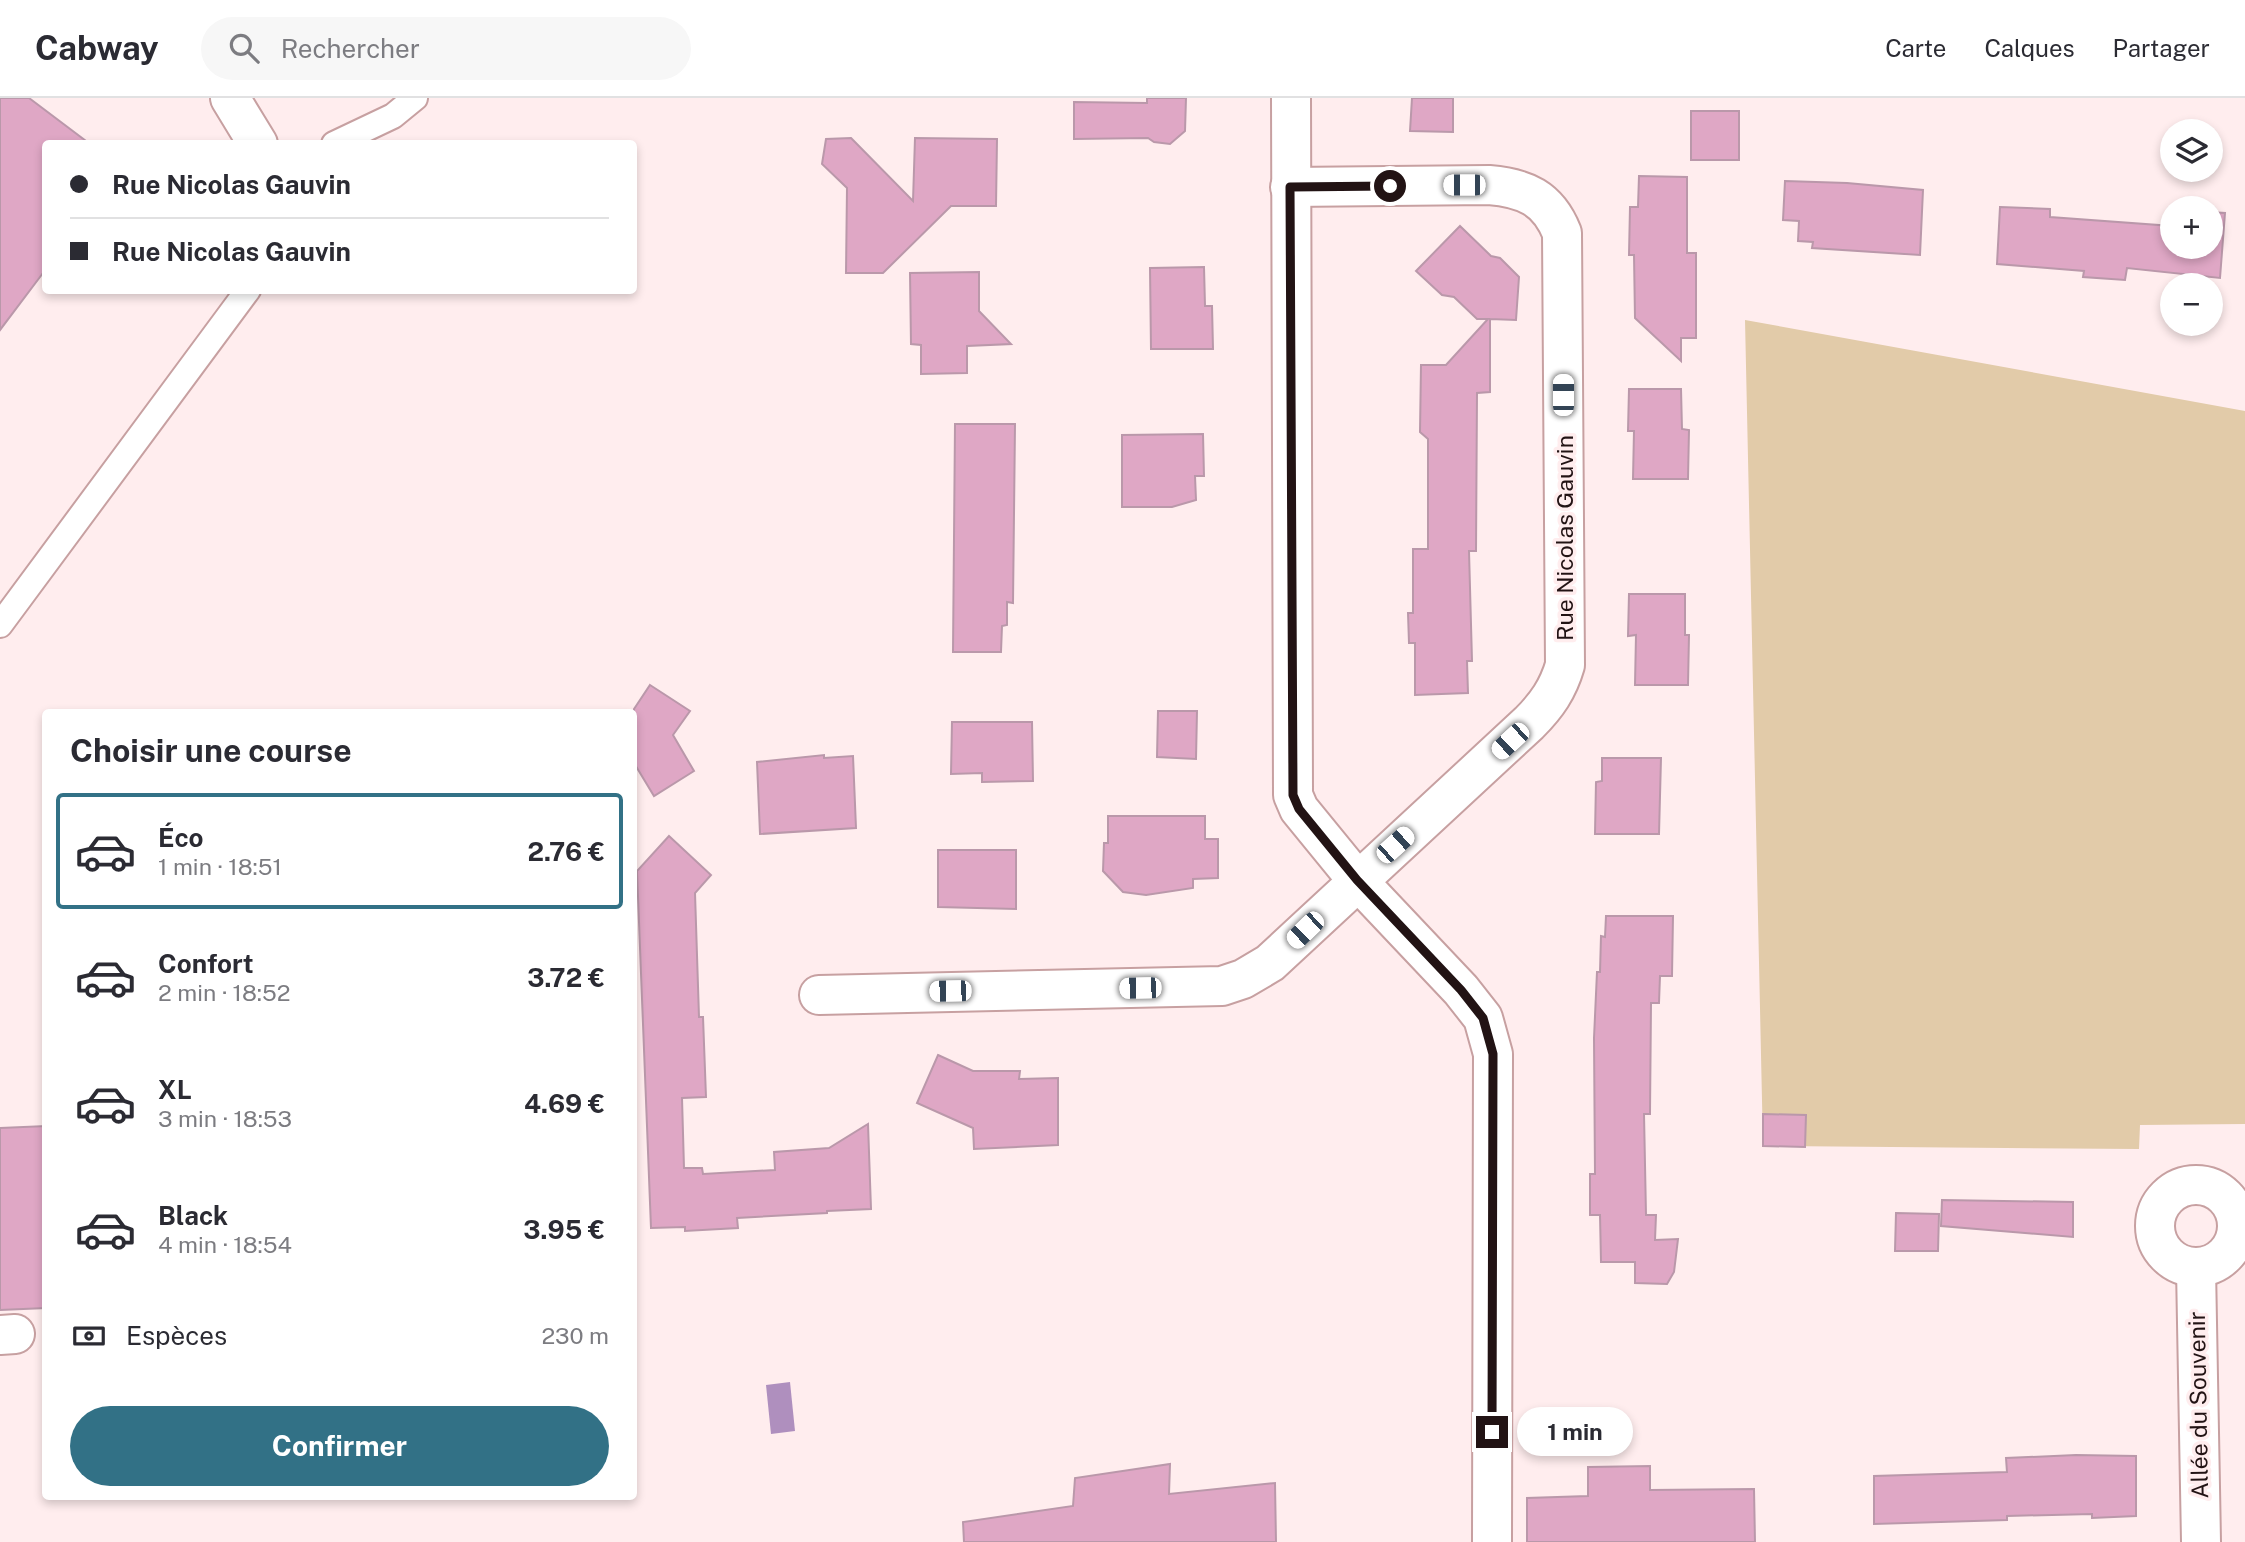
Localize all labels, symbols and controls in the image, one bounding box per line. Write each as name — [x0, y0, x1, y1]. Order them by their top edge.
search box — [201, 17, 691, 80]
text: Cabway — [35, 29, 159, 67]
icon: search — [225, 29, 263, 67]
text: Rechercher — [281, 33, 420, 64]
text: Carte — [1885, 34, 1946, 62]
text: Calques — [1984, 34, 2075, 62]
text: Partager — [2113, 34, 2210, 62]
map controls — [2160, 119, 2223, 336]
button: layers — [2160, 119, 2223, 182]
text: Rue Nicolas Gauvin — [112, 169, 351, 200]
route start — [1374, 170, 1406, 202]
car — [1444, 175, 1486, 196]
button: + — [2160, 196, 2223, 259]
text: Rue Nicolas Gauvin — [112, 236, 351, 267]
button: − — [2160, 273, 2223, 336]
car — [1553, 374, 1574, 416]
street label: Rue Nicolas Gauvin — [1551, 435, 1578, 641]
car — [1488, 719, 1533, 763]
text: Choisir une course — [70, 732, 352, 769]
icon: car — [74, 820, 137, 883]
text: Éco — [158, 822, 204, 853]
car — [1373, 823, 1418, 867]
text: 2.76 € — [528, 836, 605, 867]
text: 1 min · 18:51 — [158, 853, 282, 880]
car — [1283, 908, 1328, 952]
icon: car — [74, 946, 137, 1009]
text: Confort — [158, 948, 254, 979]
text: 3.72 € — [527, 962, 605, 993]
car — [1119, 977, 1162, 999]
text: 2 min · 18:52 — [158, 979, 291, 1006]
car — [929, 980, 972, 1002]
icon: car — [74, 1072, 137, 1135]
text: XL — [158, 1074, 192, 1105]
text: 4.69 € — [524, 1088, 605, 1119]
text: 3 min · 18:53 — [158, 1105, 292, 1132]
icon: car — [74, 1198, 137, 1261]
text: Black — [158, 1200, 228, 1231]
text: 3.95 € — [523, 1214, 605, 1245]
text: 4 min · 18:54 — [158, 1231, 292, 1258]
street label: Allée du Souvenir — [2183, 1311, 2213, 1499]
icon: cash — [70, 1317, 108, 1355]
text: Espèces — [126, 1320, 227, 1351]
text: 230 m — [541, 1322, 609, 1349]
button: Confirmer — [70, 1406, 609, 1486]
callout: 1 min — [1516, 1408, 1632, 1456]
route end — [1476, 1416, 1508, 1448]
text: 1 min — [1547, 1418, 1603, 1445]

